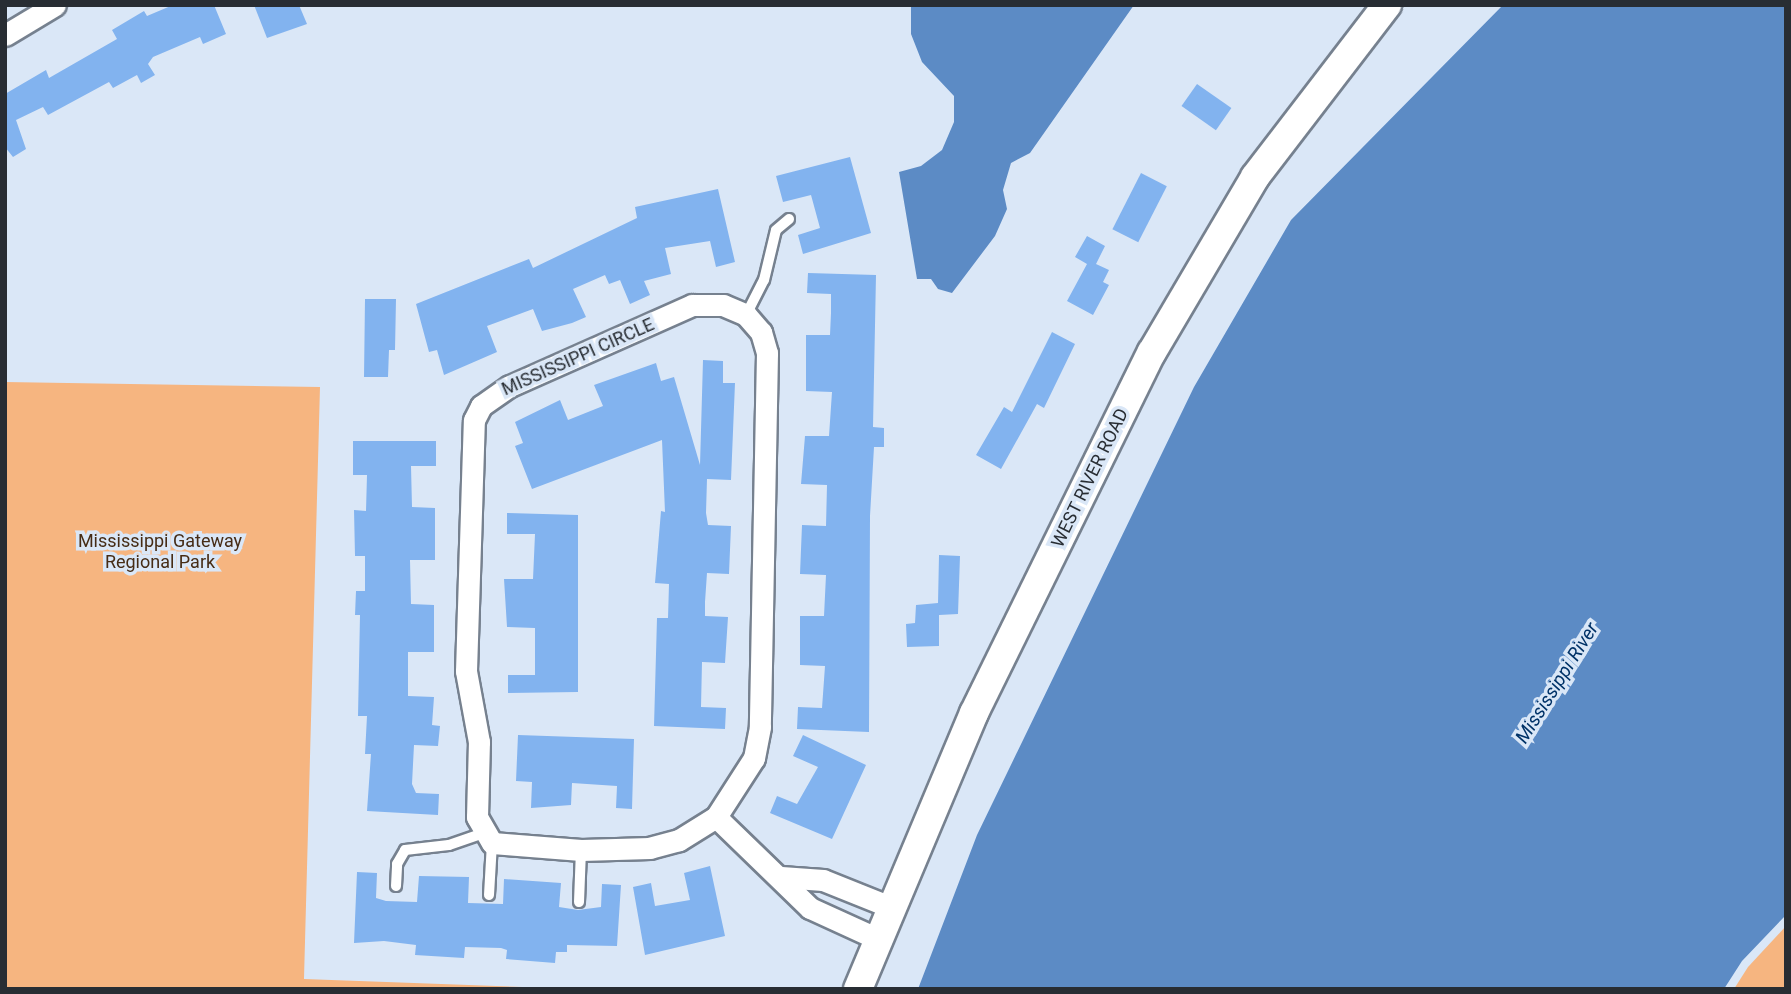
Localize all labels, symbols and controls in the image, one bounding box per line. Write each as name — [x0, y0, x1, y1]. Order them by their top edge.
street label: MISSISSIPPI CIRCLE — [498, 314, 658, 400]
street label: WEST RIVER ROAD — [1047, 405, 1133, 551]
park label: Mississippi Gateway Regional Park — [78, 531, 242, 574]
water label: Mississippi River — [1511, 618, 1603, 748]

